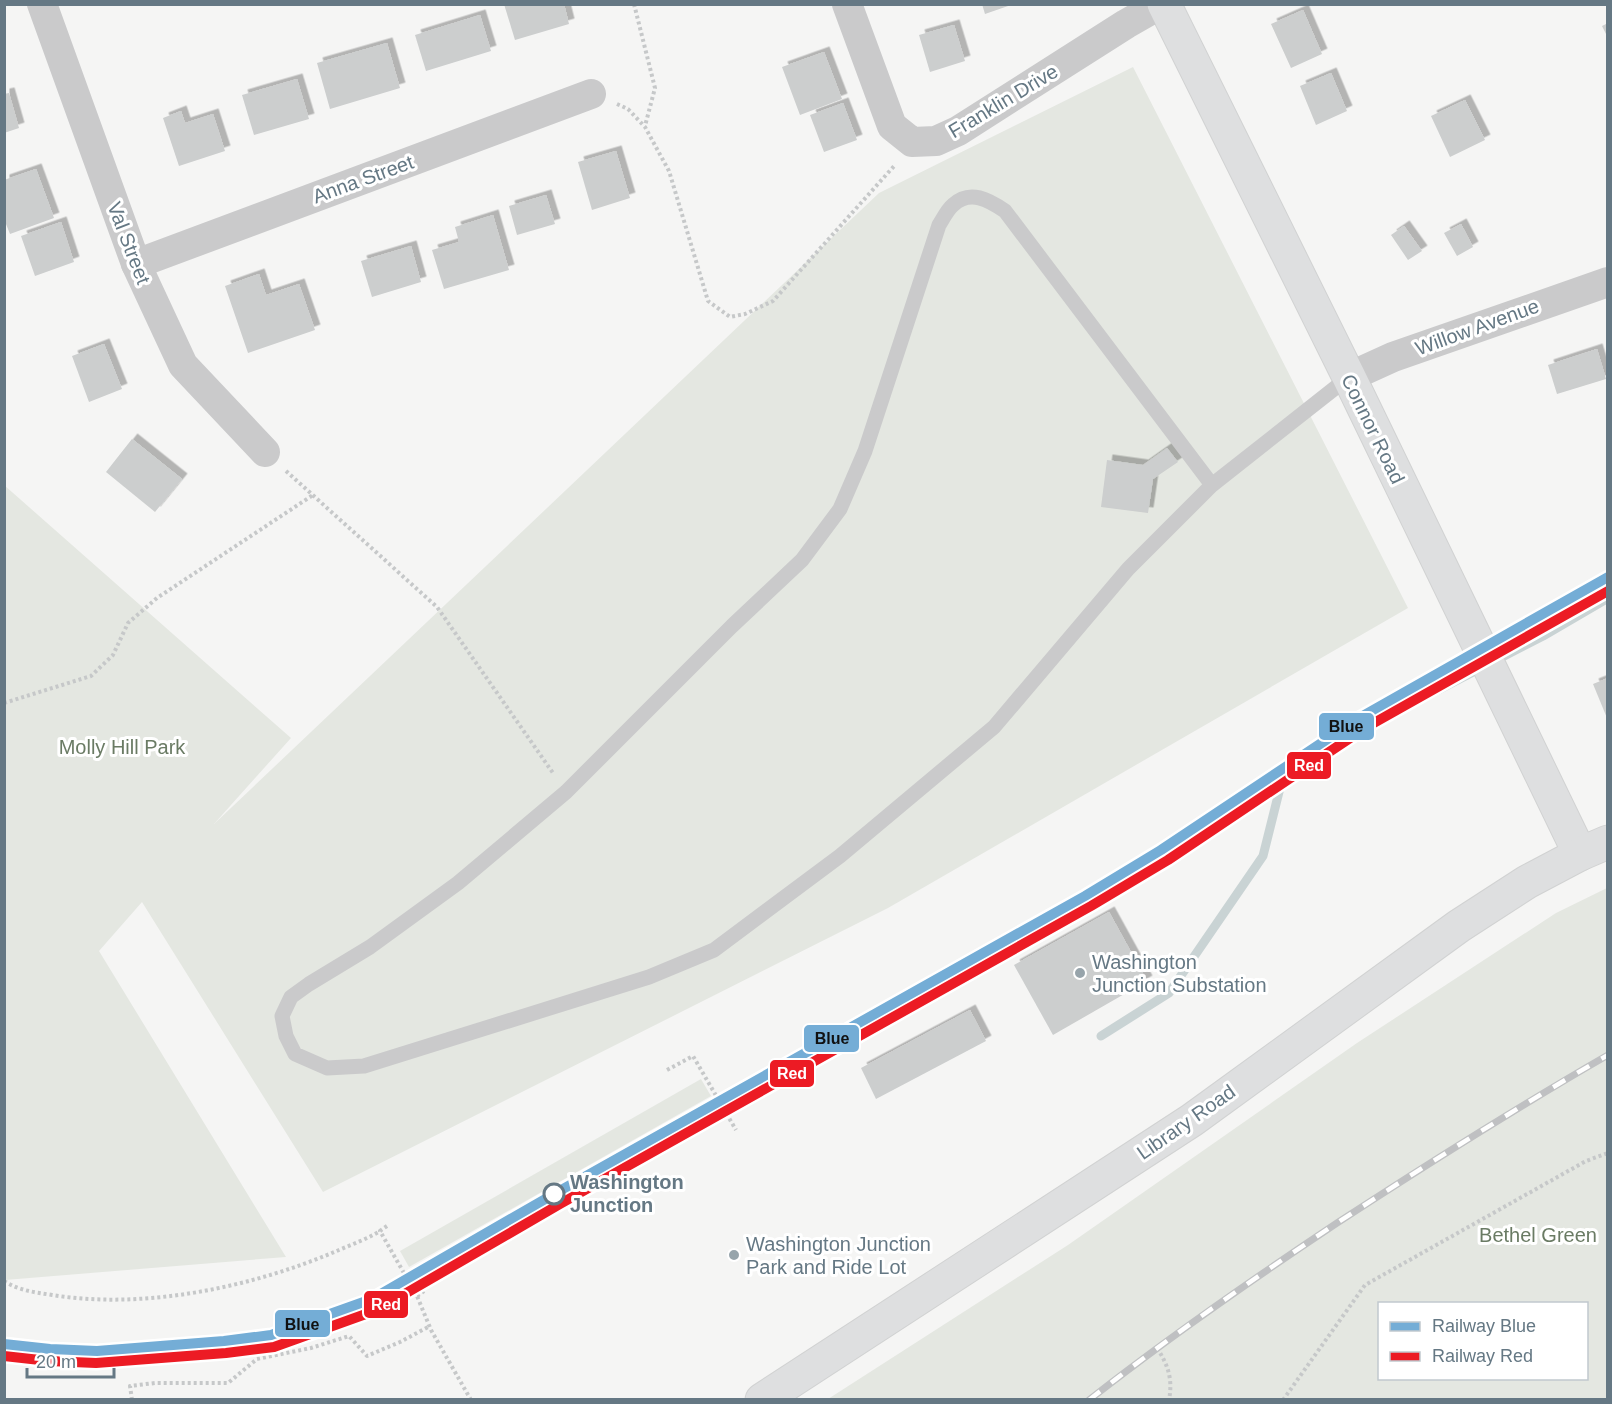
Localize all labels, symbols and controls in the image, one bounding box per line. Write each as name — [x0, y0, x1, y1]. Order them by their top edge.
street label: Franklin Drive — [944, 60, 1062, 142]
street label: Anna Street — [310, 150, 417, 207]
street label: Val Street — [103, 199, 155, 288]
street label: Willow Avenue — [1412, 294, 1542, 360]
street label: Connor Road — [1337, 371, 1409, 487]
line badge: Blue — [1318, 712, 1375, 741]
text: Blue — [1329, 718, 1363, 735]
park label: Molly Hill Park — [59, 736, 186, 758]
line badge: Red — [1286, 751, 1332, 780]
text: Red — [1294, 757, 1324, 774]
place label: Washington Junction Substation — [1092, 951, 1267, 996]
marker: Washington Junction Substation — [1073, 966, 1087, 980]
line badge: Blue — [803, 1024, 860, 1053]
text: Blue — [815, 1030, 849, 1047]
line badge: Red — [769, 1059, 815, 1088]
text: Red — [777, 1065, 807, 1082]
street label: Library Road — [1133, 1080, 1239, 1164]
place label: Washington Junction — [570, 1171, 684, 1216]
marker: Washington Junction — [543, 1183, 565, 1205]
park label: Bethel Green — [1479, 1224, 1597, 1246]
place label: Washington Junction Park and Ride Lot — [746, 1233, 931, 1278]
marker: Washington Junction Park and Ride Lot — [727, 1248, 741, 1262]
line badge: Red — [363, 1290, 409, 1319]
text: Red — [371, 1296, 401, 1313]
legend — [1378, 1302, 1588, 1380]
line badge: Blue — [274, 1309, 331, 1338]
text: Blue — [285, 1316, 319, 1333]
text: Railway Blue — [1432, 1316, 1536, 1336]
scale bar — [27, 1341, 114, 1379]
text: Railway Red — [1432, 1346, 1533, 1366]
text: 20 m — [36, 1352, 76, 1372]

